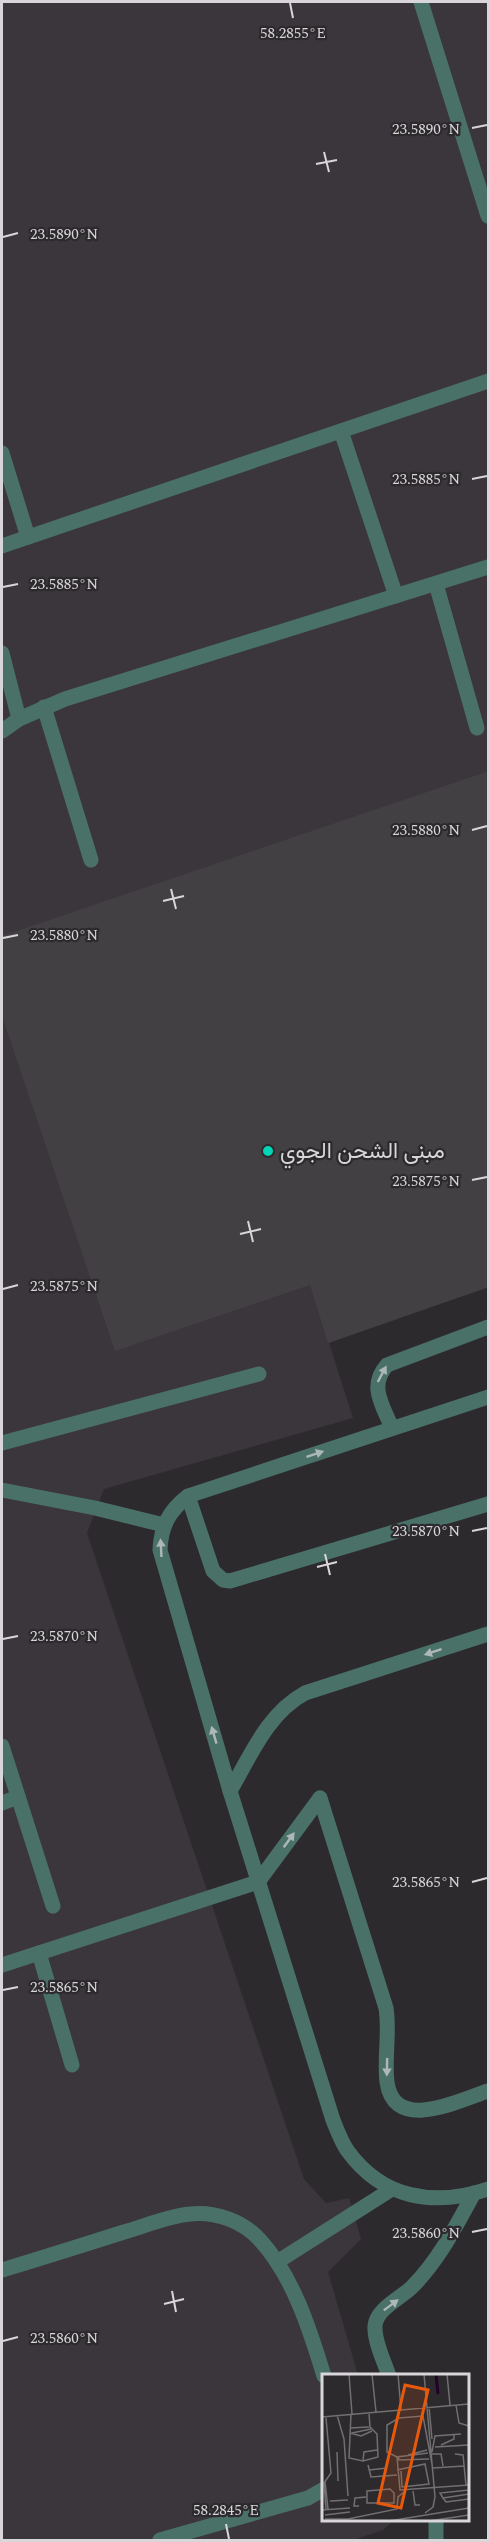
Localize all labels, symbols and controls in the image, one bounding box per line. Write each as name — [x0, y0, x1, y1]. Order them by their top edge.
text: 58.2855°E — [260, 22, 326, 45]
text: 23.5890°N — [392, 118, 460, 141]
text: 23.5890°N — [30, 223, 98, 246]
text: 23.5885°N — [392, 468, 460, 491]
text: 23.5885°N — [30, 573, 98, 596]
text: 23.5880°N — [392, 819, 460, 842]
text: 23.5880°N — [30, 924, 98, 947]
place label: مبنى الشحن الجوي — [280, 1135, 445, 1169]
marker: مبنى الشحن الجوي — [261, 1144, 275, 1158]
text: 23.5875°N — [392, 1170, 460, 1193]
text: 23.5875°N — [30, 1275, 98, 1298]
one-way arrow — [377, 1365, 387, 1382]
one-way arrow — [306, 1449, 324, 1458]
text: 23.5870°N — [392, 1520, 460, 1543]
one-way arrow — [157, 1538, 166, 1557]
text: 23.5870°N — [30, 1625, 98, 1648]
one-way arrow — [424, 1648, 442, 1657]
one-way arrow — [209, 1726, 218, 1744]
one-way arrow — [283, 1832, 295, 1848]
text: 23.5865°N — [392, 1871, 460, 1894]
text: 23.5865°N — [30, 1976, 98, 1999]
one-way arrow — [383, 2057, 392, 2076]
text: 23.5860°N — [392, 2222, 460, 2245]
one-way arrow — [383, 2299, 398, 2311]
text: 23.5860°N — [30, 2327, 98, 2350]
inset map — [322, 2374, 469, 2521]
text: 58.2845°E — [193, 2499, 259, 2522]

